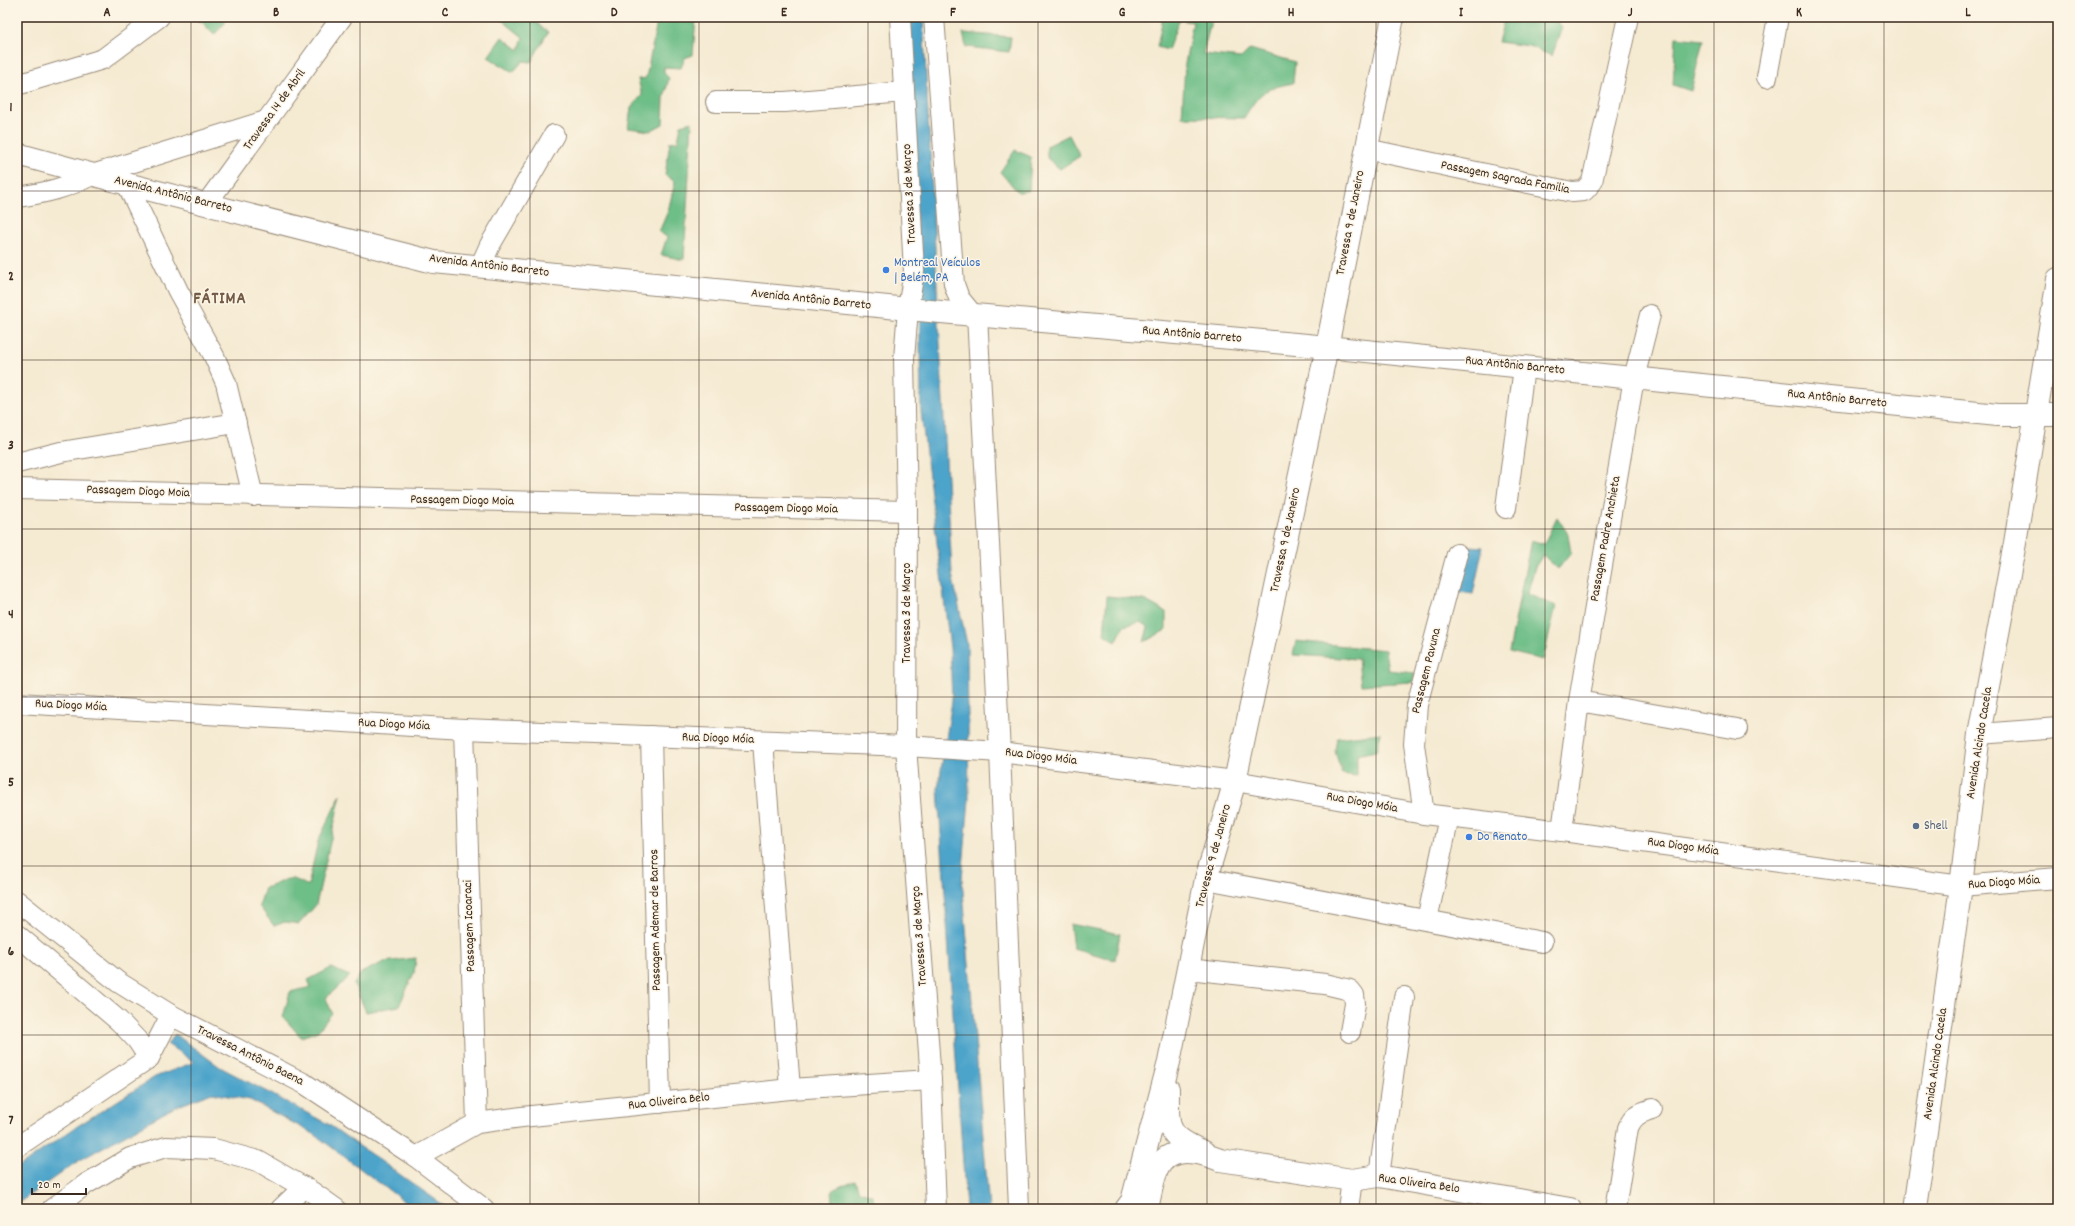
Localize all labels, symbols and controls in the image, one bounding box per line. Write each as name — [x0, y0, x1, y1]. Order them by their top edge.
text: A — [103, 4, 111, 23]
text: B — [273, 4, 279, 23]
text: C — [442, 4, 449, 23]
text: D — [611, 4, 618, 23]
text: E — [781, 4, 788, 23]
text: F — [950, 4, 956, 23]
text: G — [1119, 4, 1126, 23]
text: H — [1288, 4, 1295, 23]
text: I — [1459, 4, 1464, 23]
text: J — [1628, 4, 1633, 23]
text: K — [1796, 4, 1802, 23]
text: L — [1965, 4, 1971, 23]
street label: Travessa 14 de Abril — [239, 65, 311, 155]
text: 1 — [10, 99, 13, 118]
street label: Travessa 3 de Março — [898, 143, 922, 245]
street label: Passagem Sagrada Familia — [1439, 156, 1572, 200]
street label: Travessa 9 de Janeiro — [1332, 169, 1371, 277]
street label: Avenida Antônio Barreto — [112, 171, 234, 219]
street label: Avenida Antônio Barreto — [428, 249, 550, 283]
place label: Montreal Veículos | Belém, PA — [894, 254, 980, 288]
marker: Montreal Veículos | Belém, PA — [881, 265, 891, 275]
text: 2 — [8, 268, 14, 287]
street label: Avenida Antônio Barreto — [750, 284, 872, 316]
district label: FÁTIMA — [193, 288, 247, 312]
street label: Rua Antônio Barreto — [1141, 321, 1243, 349]
street label: Rua Antônio Barreto — [1464, 351, 1566, 381]
street label: Rua Antônio Barreto — [1786, 384, 1888, 414]
text: 3 — [8, 437, 14, 456]
street label: Passagem Padre Anchieta — [1586, 474, 1627, 603]
street label: Passagem Diogo Moia — [86, 481, 191, 503]
street label: Travessa 9 de Janeiro — [1266, 486, 1306, 594]
street label: Passagem Diogo Moia — [410, 491, 515, 511]
street label: Passagem Diogo Moia — [734, 499, 839, 519]
street label: Travessa 3 de Março — [898, 563, 917, 663]
text: 4 — [8, 606, 14, 625]
street label: Passagem Pavuna — [1407, 625, 1447, 716]
street label: Avenida Alcindo Cacela — [1962, 685, 1998, 800]
street label: Rua Diogo Móia — [34, 695, 108, 717]
street label: Rua Diogo Móia — [357, 714, 431, 736]
street label: Rua Diogo Móia — [682, 728, 755, 750]
street label: Rua Diogo Móia — [1004, 743, 1079, 771]
text: 5 — [8, 774, 14, 793]
street label: Rua Diogo Móia — [1325, 787, 1400, 819]
street label: Travessa 9 de Janeiro — [1191, 802, 1237, 910]
place label: Shell — [1924, 817, 1948, 836]
marker: Shell — [1911, 821, 1921, 831]
place label: Do Renato — [1477, 828, 1527, 847]
marker: Do Renato — [1464, 832, 1474, 842]
street label: Rua Diogo Móia — [1646, 833, 1721, 862]
street label: Passagem Ademar de Barros — [645, 849, 667, 991]
street label: Rua Diogo Móia — [1967, 871, 2042, 895]
street label: Passagem Icoaraci — [459, 879, 481, 972]
street label: Travessa 3 de Março — [907, 885, 933, 987]
text: 6 — [8, 943, 15, 962]
street label: Avenida Alcindo Cacela — [1919, 1006, 1953, 1121]
street label: Travessa Antônio Baena — [193, 1021, 308, 1092]
street label: Rua Oliveira Belo — [627, 1088, 711, 1116]
text: 7 — [9, 1112, 14, 1131]
street label: Rua Oliveira Belo — [1377, 1169, 1461, 1199]
scale bar — [32, 1170, 86, 1196]
text: 20 m — [38, 1177, 61, 1194]

